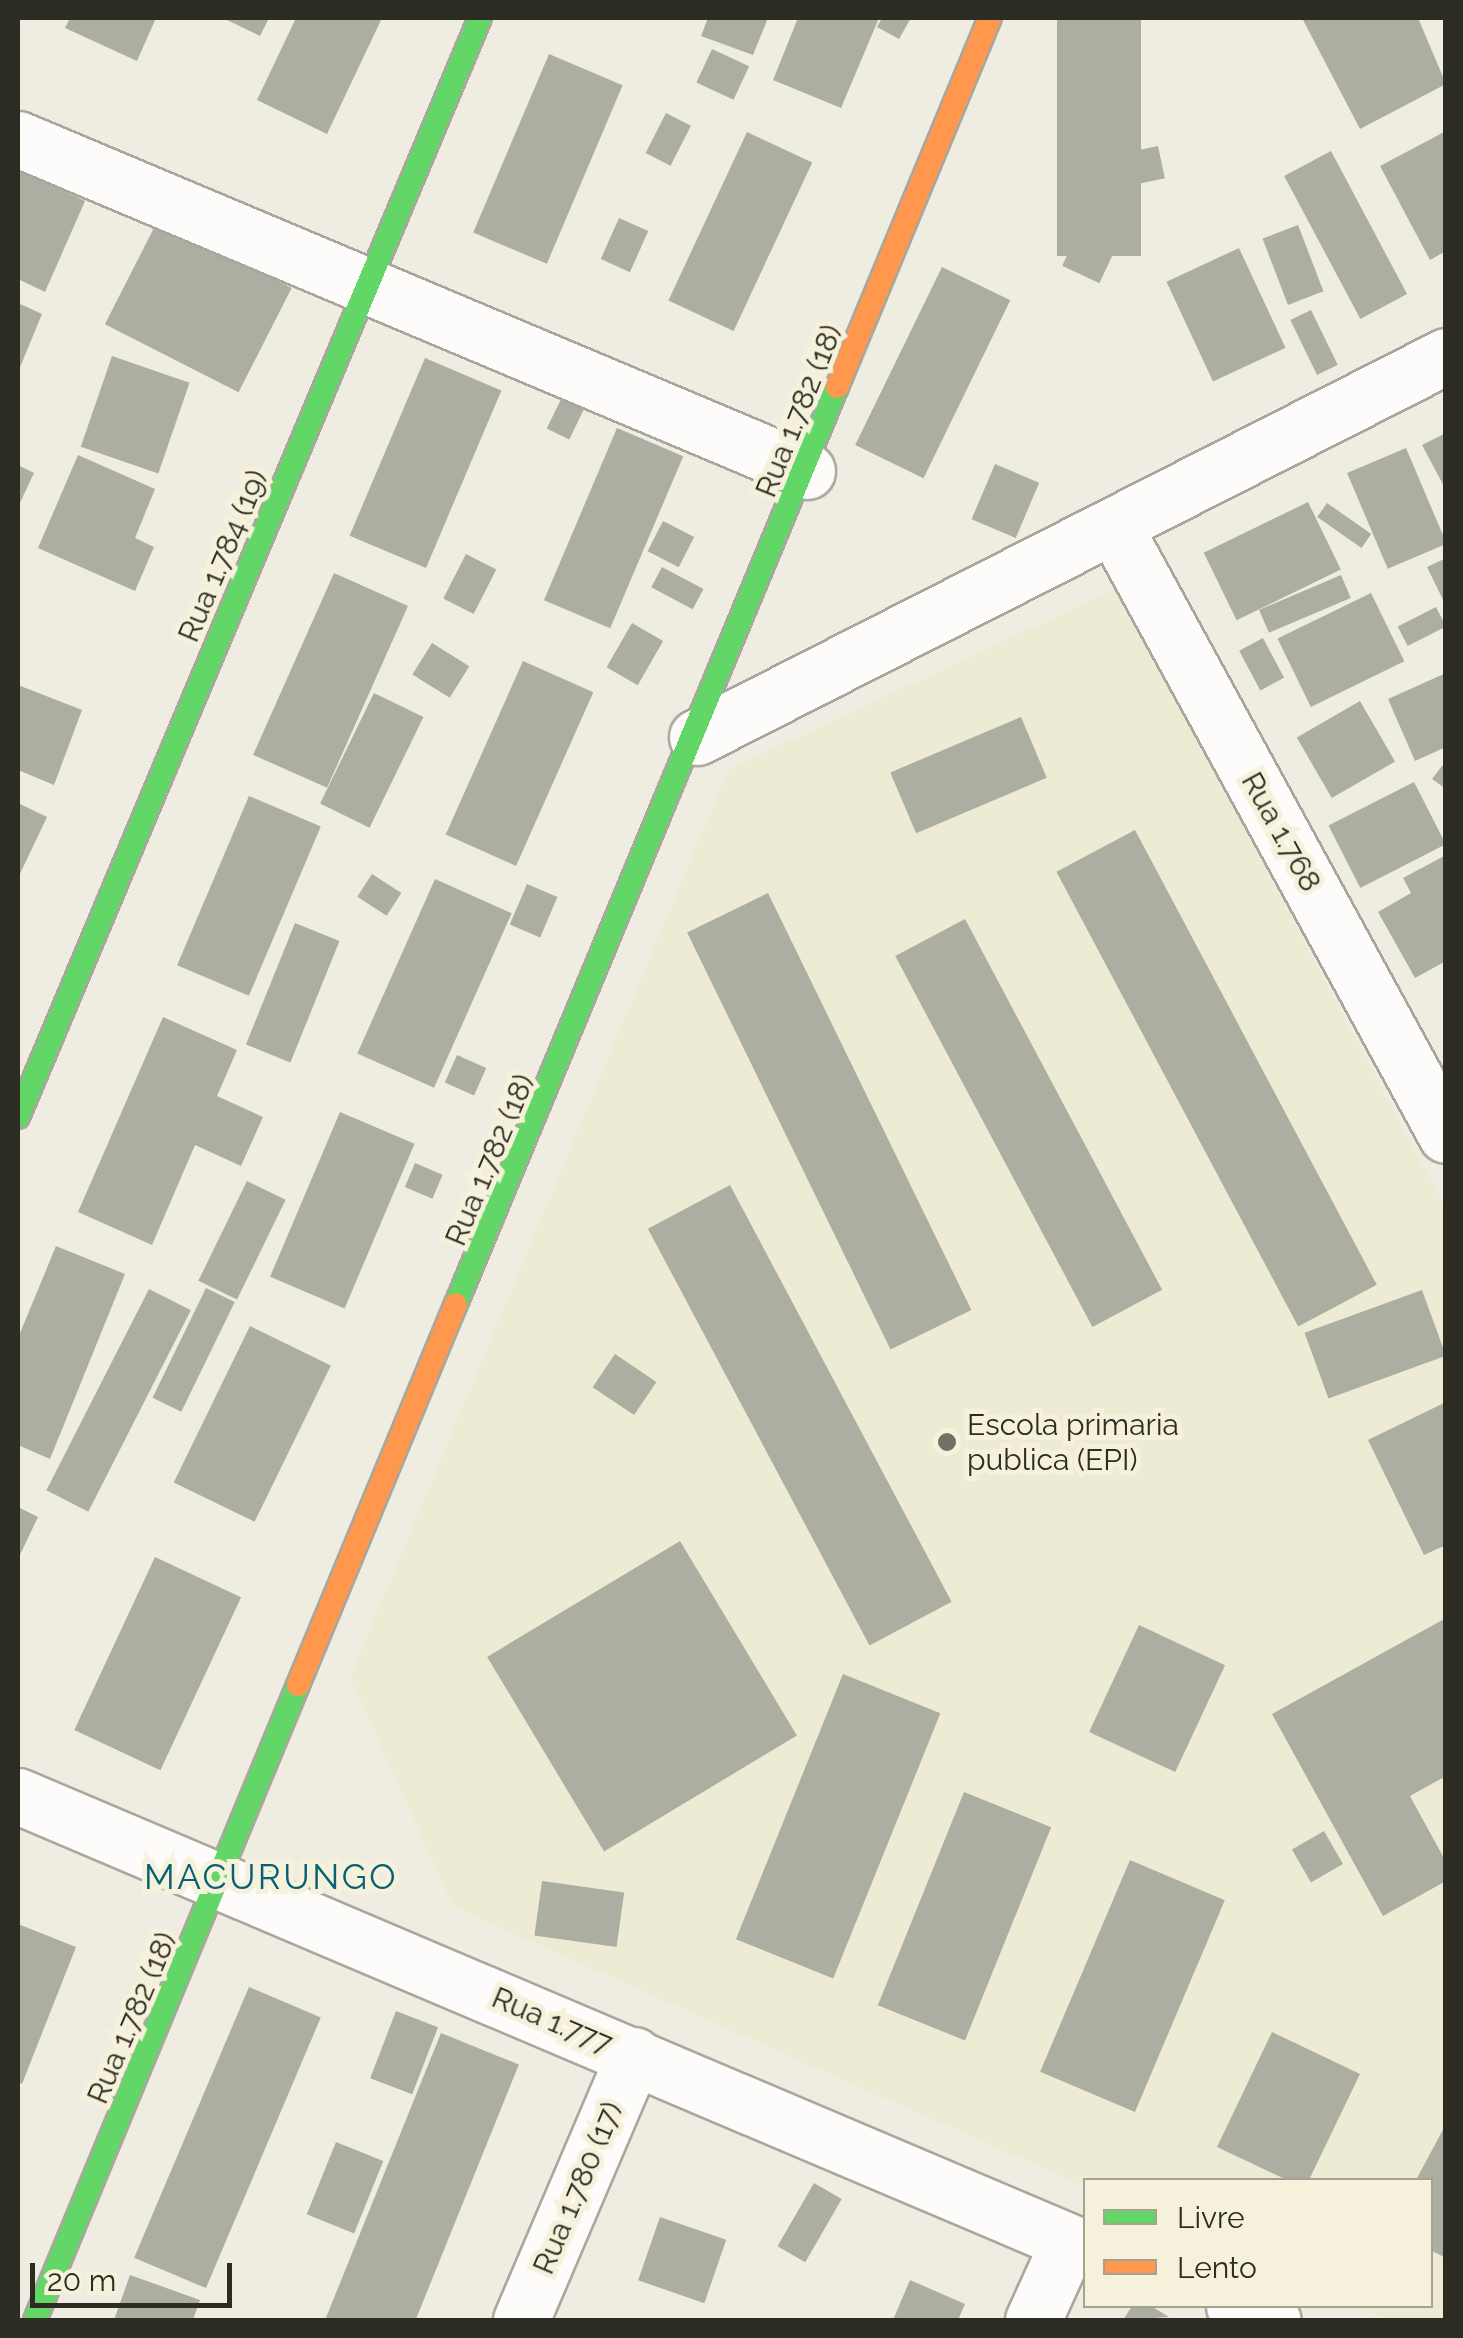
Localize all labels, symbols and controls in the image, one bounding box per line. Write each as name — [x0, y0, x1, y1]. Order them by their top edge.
street label: Rua 1.782 (18) — [748, 320, 850, 502]
street label: Rua 1.784 (19) — [171, 465, 275, 647]
street label: Rua 1.768 — [1234, 766, 1328, 898]
street label: Rua 1.782 (18) — [438, 1069, 542, 1251]
place label: Escola primaria publica (EPI) — [967, 1407, 1179, 1478]
marker: Escola primaria publica (EPI) — [936, 1431, 958, 1453]
district label: MACURUNGO — [144, 1856, 398, 1898]
street label: Rua 1.782 (18) — [80, 1927, 184, 2109]
street label: Rua 1.777 — [486, 1980, 618, 2062]
street label: Rua 1.780 (17) — [526, 2096, 630, 2280]
legend — [1083, 2178, 1433, 2308]
text: Livre — [1177, 2200, 1245, 2235]
scale bar — [35, 2243, 238, 2305]
text: Lento — [1177, 2250, 1257, 2285]
text: 20 m — [47, 2263, 116, 2298]

